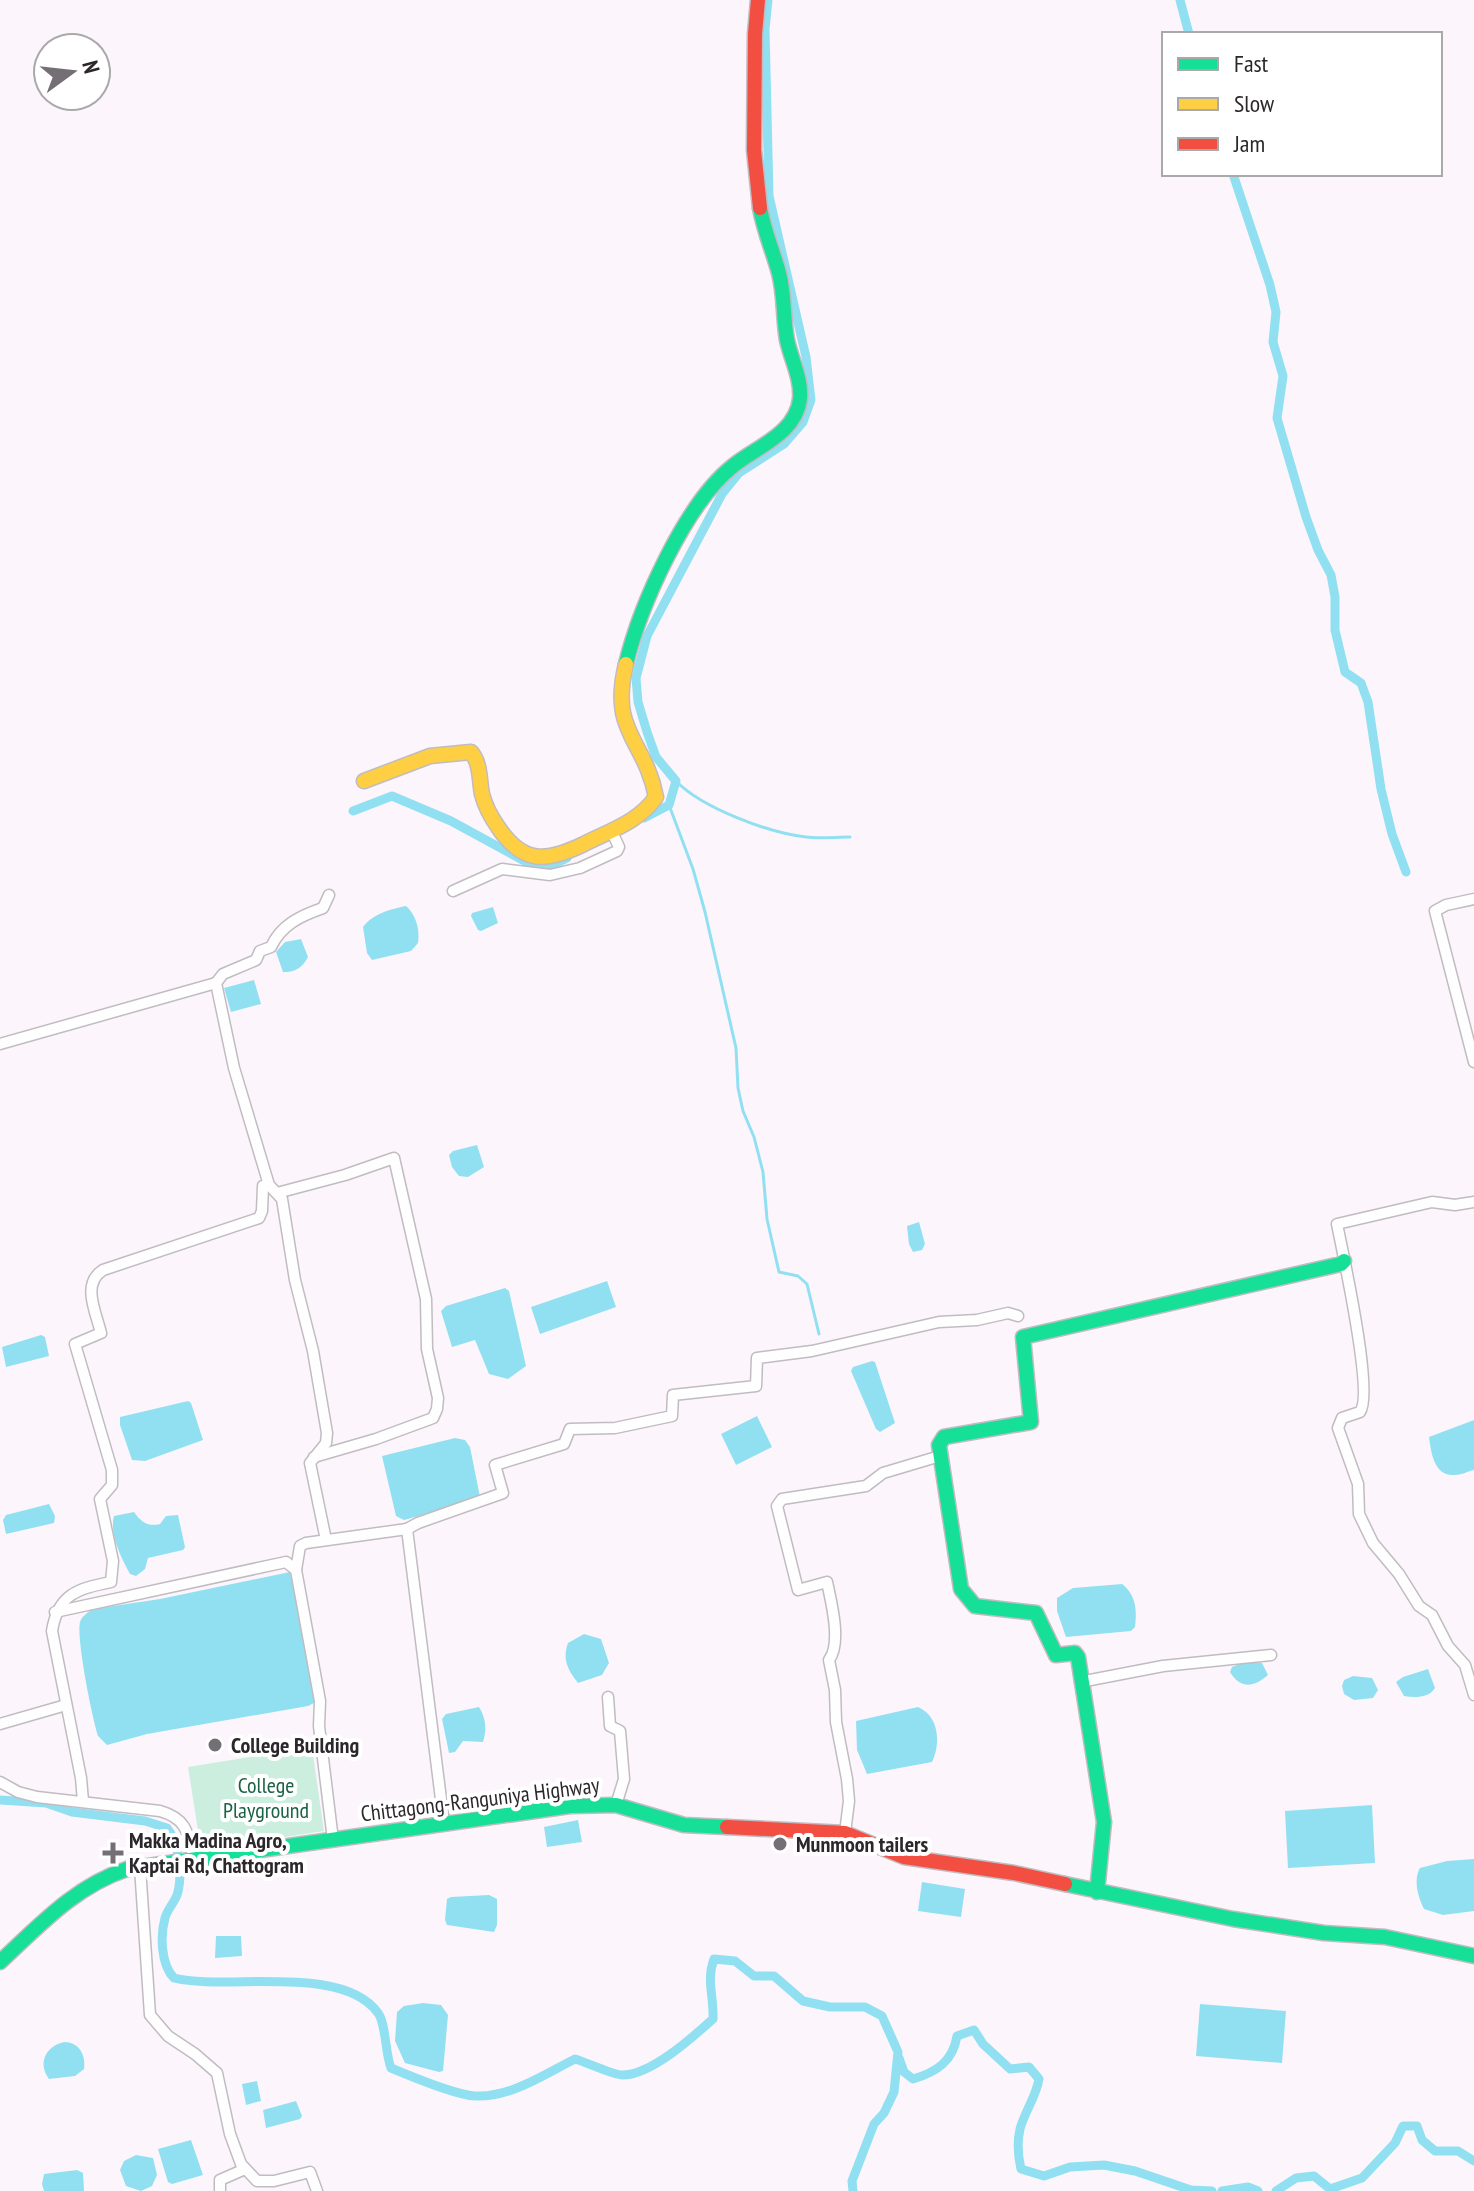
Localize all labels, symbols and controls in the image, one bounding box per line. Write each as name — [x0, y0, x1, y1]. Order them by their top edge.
north arrow — [32, 32, 112, 112]
legend — [1162, 32, 1442, 176]
text: Fast — [1234, 48, 1269, 79]
text: N — [76, 57, 106, 76]
text: Slow — [1234, 88, 1275, 119]
text: Jam — [1233, 128, 1265, 159]
place label: College Building — [231, 1731, 359, 1759]
marker: College Building — [206, 1736, 224, 1754]
street label: Chittagong-Ranguniya Highway — [359, 1770, 602, 1828]
park label: College Playground — [223, 1771, 309, 1824]
place label: Makka Madina Agro, Kaptai Rd, Chattogram — [129, 1826, 304, 1879]
place label: Munmoon tailers — [796, 1830, 928, 1858]
marker: Munmoon tailers — [771, 1835, 789, 1853]
marker: Makka Madina Agro, Kaptai Rd, Chattogram — [104, 1844, 122, 1862]

